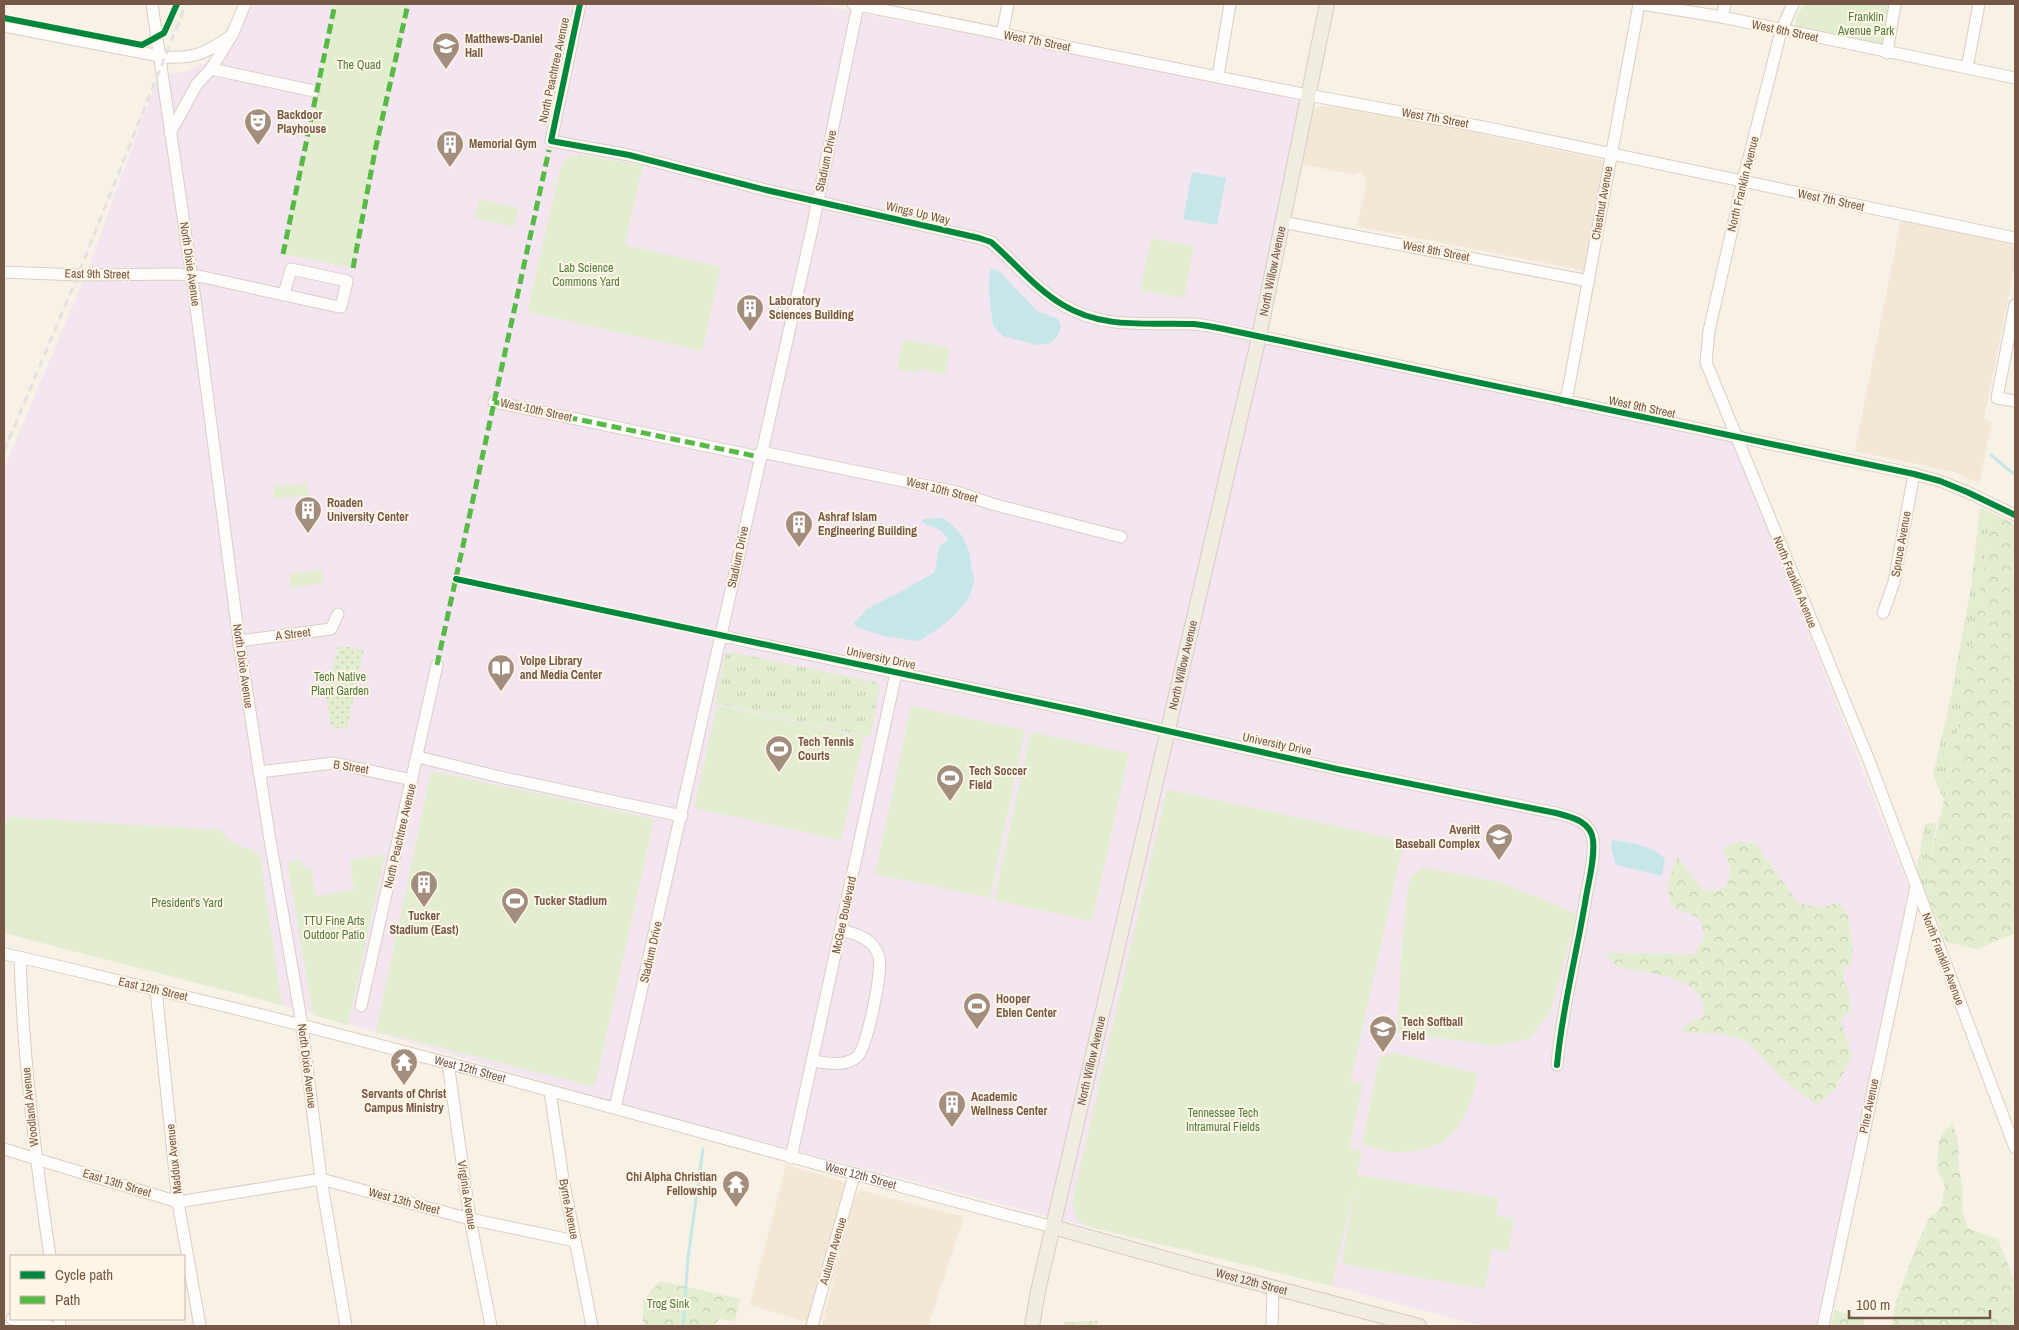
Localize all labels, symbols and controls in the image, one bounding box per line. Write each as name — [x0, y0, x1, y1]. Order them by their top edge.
park label: Franklin Avenue Park — [1837, 9, 1894, 39]
street label: North Peachtree Avenue — [535, 16, 573, 124]
street label: West 6th Street — [1750, 16, 1820, 46]
street label: West 7th Street — [1002, 27, 1072, 55]
school or university icon: Matthews-Daniel Hall — [431, 31, 461, 70]
place label: Matthews-Daniel Hall — [465, 31, 543, 61]
park label: The Quad — [337, 57, 381, 73]
street label: West 7th Street — [1400, 104, 1470, 132]
theatre icon: Backdoor Playhouse — [243, 107, 273, 146]
place label: Backdoor Playhouse — [277, 107, 327, 137]
building icon: Memorial Gym — [435, 129, 465, 168]
street label: Stadium Drive — [812, 129, 840, 193]
street label: North Franklin Avenue — [1723, 135, 1763, 233]
place label: Memorial Gym — [469, 136, 537, 152]
street label: Chestnut Avenue — [1588, 165, 1616, 241]
street label: West 7th Street — [1796, 185, 1866, 215]
street label: Wings Up Way — [884, 198, 952, 228]
street label: North Dixie Avenue — [176, 221, 204, 307]
street label: North Willow Avenue — [1255, 225, 1289, 317]
street label: West 8th Street — [1401, 237, 1471, 265]
park label: Lab Science Commons Yard — [552, 260, 620, 290]
street label: East 9th Street — [64, 265, 130, 283]
building icon: Laboratory Sciences Building — [735, 293, 765, 332]
place label: Laboratory Sciences Building — [769, 293, 854, 323]
street label: West 9th Street — [1607, 392, 1677, 422]
street label: West 10th Street — [499, 395, 574, 425]
street label: West 10th Street — [905, 473, 980, 507]
building icon: Roaden University Center — [293, 495, 323, 534]
place label: Roaden University Center — [327, 495, 409, 525]
building icon: Ashraf Islam Engineering Building — [784, 509, 814, 548]
place label: Ashraf Islam Engineering Building — [818, 509, 917, 539]
street label: Spruce Avenue — [1887, 510, 1915, 578]
street label: Stadium Drive — [724, 525, 752, 589]
street label: North Franklin Avenue — [1769, 534, 1821, 630]
street label: North Willow Avenue — [1165, 619, 1201, 711]
street label: North Dixie Avenue — [229, 623, 257, 709]
street label: A Street — [274, 624, 312, 644]
street label: University Drive — [845, 643, 917, 673]
library icon: Volpe Library and Media Center — [486, 653, 516, 692]
place label: Volpe Library and Media Center — [520, 653, 602, 683]
park label: Tech Native Plant Garden — [311, 669, 369, 699]
street label: University Drive — [1241, 729, 1313, 759]
sports icon: Tech Tennis Courts — [764, 734, 794, 773]
place label: Tech Tennis Courts — [798, 734, 855, 764]
street label: B Street — [332, 756, 370, 778]
sports icon: Tech Soccer Field — [935, 763, 965, 802]
place label: Tech Soccer Field — [969, 763, 1027, 793]
street label: North Peachtree Avenue — [380, 782, 420, 890]
place label: Averitt Baseball Complex — [1395, 822, 1481, 852]
school or university icon: Averitt Baseball Complex — [1484, 822, 1514, 861]
building icon: Tucker Stadium (East) — [409, 869, 439, 908]
street label: McGee Boulevard — [828, 875, 860, 955]
sports icon: Tucker Stadium — [500, 886, 530, 925]
place label: Tucker Stadium — [534, 893, 607, 909]
park label: President's Yard — [151, 895, 223, 911]
place label: Tucker Stadium (East) — [390, 908, 458, 938]
street label: North Franklin Avenue — [1918, 911, 1968, 1007]
park label: TTU Fine Arts Outdoor Patio — [303, 913, 365, 943]
street label: Stadium Drive — [636, 920, 666, 984]
street label: East 12th Street — [117, 973, 189, 1005]
sports icon: Hooper Eblen Center — [962, 991, 992, 1030]
place label: Hooper Eblen Center — [996, 991, 1057, 1021]
street label: North Willow Avenue — [1073, 1014, 1109, 1107]
school or university icon: Tech Softball Field — [1368, 1014, 1398, 1053]
place label: Tech Softball Field — [1402, 1014, 1463, 1044]
street label: North Dixie Avenue — [294, 1023, 320, 1109]
temple icon: Servants of Christ Campus Ministry — [389, 1047, 419, 1086]
street label: West 12th Street — [432, 1052, 508, 1086]
street label: Woodland Avenue — [18, 1067, 42, 1147]
street label: Pine Avenue — [1855, 1077, 1883, 1135]
place label: Servants of Christ Campus Ministry — [362, 1086, 447, 1116]
building icon: Academic Wellness Center — [937, 1089, 967, 1128]
place label: Academic Wellness Center — [971, 1089, 1048, 1119]
park label: Tennessee Tech Intramural Fields — [1186, 1105, 1260, 1135]
street label: Maddux Avenue — [162, 1123, 186, 1195]
street label: West 12th Street — [823, 1158, 898, 1193]
street label: Virginia Avenue — [454, 1159, 480, 1231]
street label: East 13th Street — [81, 1165, 153, 1201]
place label: Chi Alpha Christian Fellowship — [626, 1169, 717, 1199]
temple icon: Chi Alpha Christian Fellowship — [721, 1169, 751, 1208]
street label: Byrne Avenue — [555, 1177, 583, 1241]
street label: West 13th Street — [367, 1184, 442, 1218]
street label: Autumn Avenue — [815, 1215, 850, 1287]
legend — [10, 1255, 185, 1320]
text: Cycle path — [55, 1264, 113, 1285]
street label: West 12th Street — [1214, 1265, 1289, 1299]
scale bar — [1849, 1288, 1990, 1320]
text: Path — [55, 1289, 80, 1310]
text: 100 m — [1856, 1294, 1890, 1315]
park label: Trog Sink — [647, 1296, 689, 1312]

